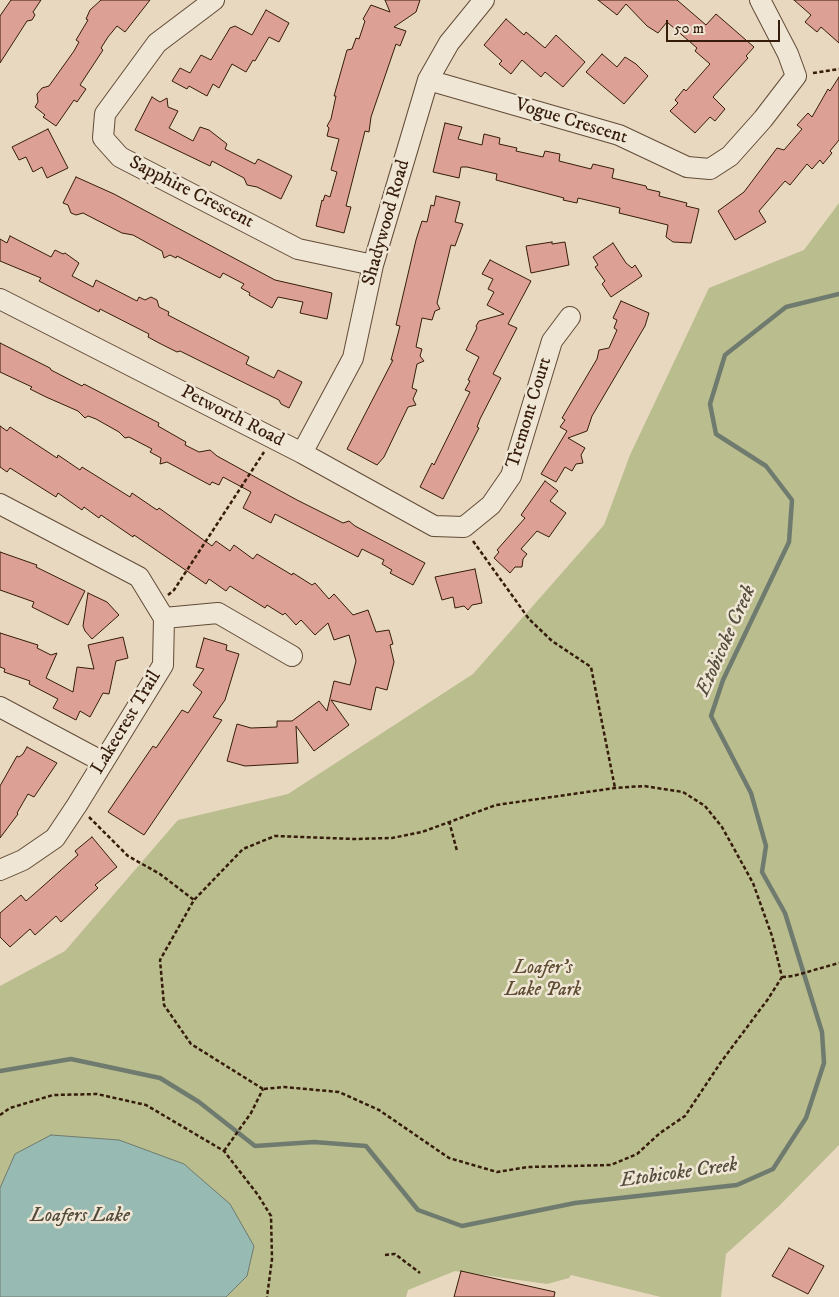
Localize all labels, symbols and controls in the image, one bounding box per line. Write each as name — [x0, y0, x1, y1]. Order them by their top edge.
scale bar — [669, 10, 783, 42]
text: 50 m — [674, 19, 704, 38]
street label: Vogue Crescent — [512, 94, 630, 150]
street label: Sapphire Crescent — [125, 152, 257, 234]
street label: Shadywood Road — [358, 157, 416, 289]
street label: Tremont Court — [502, 355, 558, 471]
street label: Petworth Road — [177, 381, 287, 453]
water label: Etobicoke Creek — [692, 582, 762, 700]
street label: Lakecrest Trail — [87, 667, 167, 779]
park label: Loafer's Lake Park — [505, 958, 581, 1002]
water label: Etobicoke Creek — [619, 1154, 739, 1194]
water label: Loafers Lake — [30, 1205, 130, 1229]

